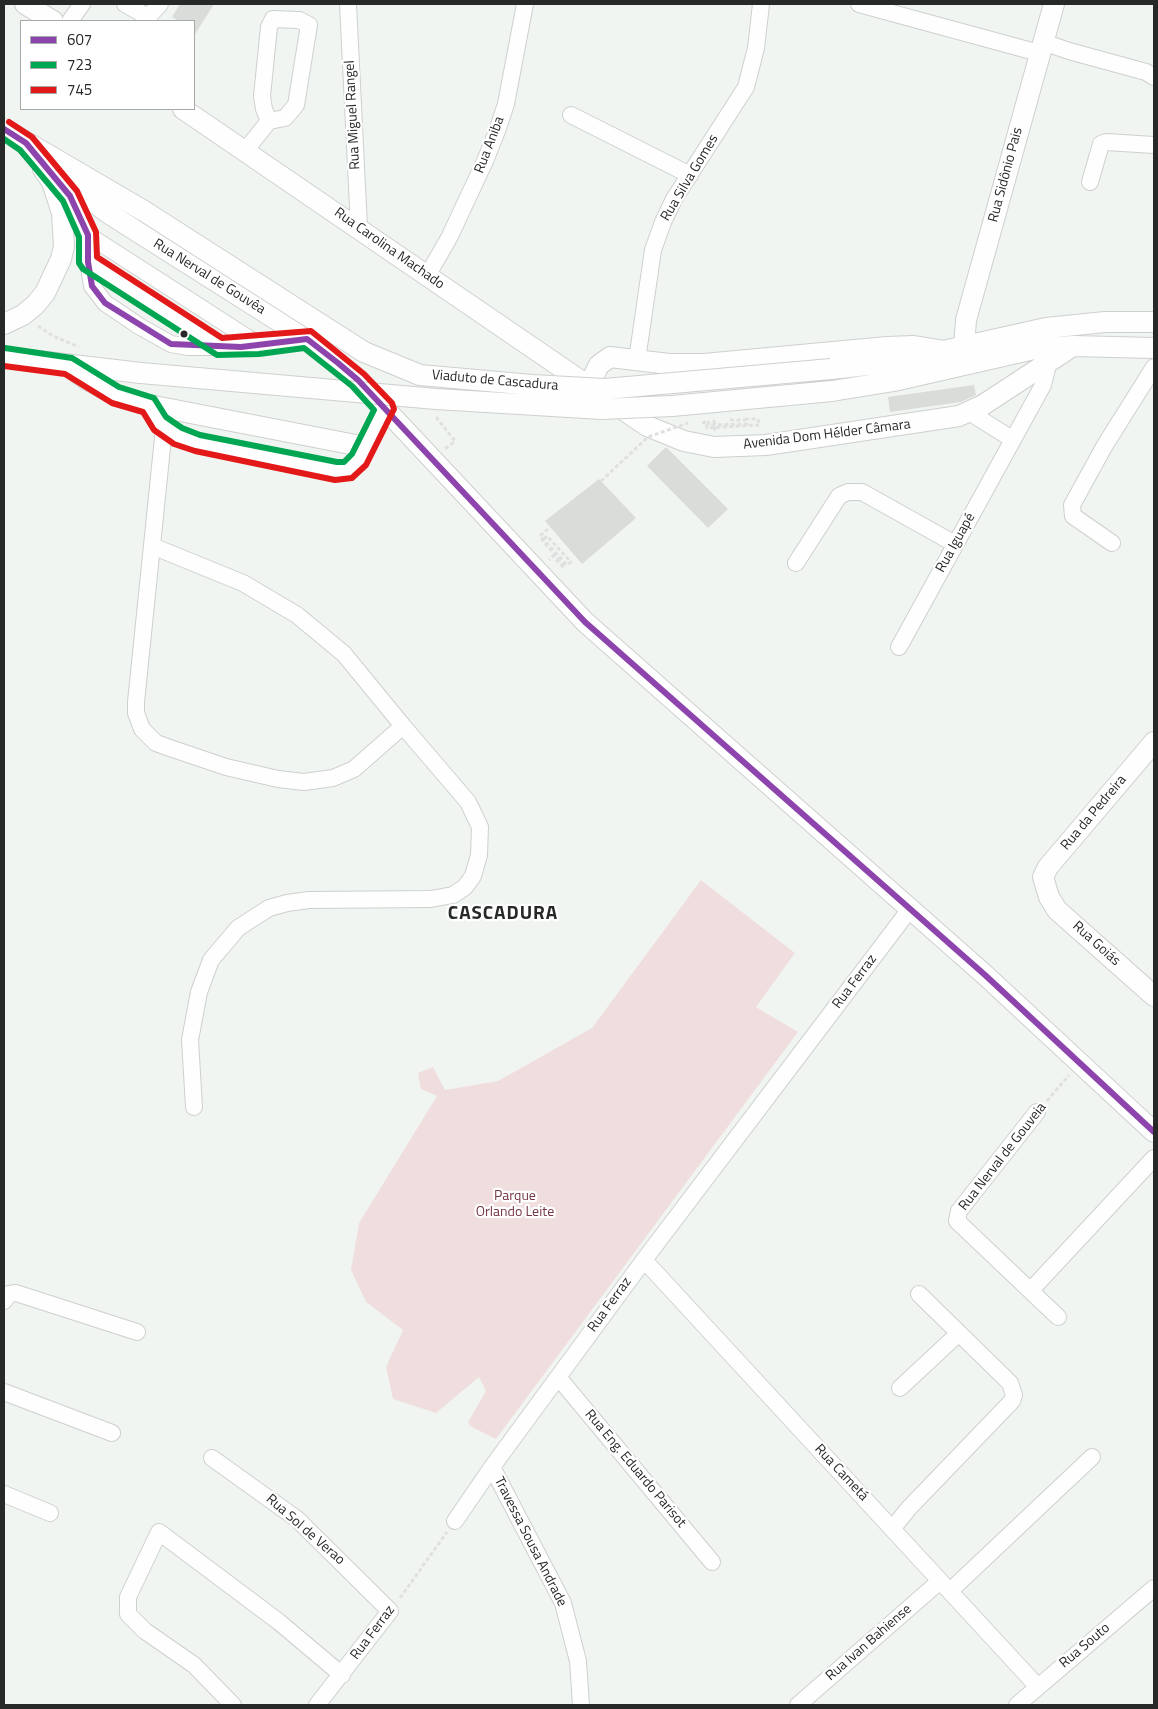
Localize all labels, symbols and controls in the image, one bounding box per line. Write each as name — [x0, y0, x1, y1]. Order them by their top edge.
legend — [20, 20, 195, 110]
text: 607 — [67, 28, 92, 51]
text: 723 — [67, 53, 92, 76]
street label: Rua Miguel Rangel — [342, 60, 364, 170]
text: 745 — [67, 78, 92, 101]
street label: Rua Aniba — [472, 114, 508, 176]
street label: Rua Sidônio Pais — [985, 126, 1027, 224]
street label: Rua Silva Gomes — [658, 132, 722, 224]
street label: Rua Carolina Machado — [331, 205, 447, 293]
street label: Rua Nerval de Gouvêa — [150, 236, 268, 318]
unlabelled marker — [179, 329, 189, 339]
street label: Viaduto de Cascadura — [431, 367, 559, 395]
street label: Avenida Dom Hélder Câmara — [742, 416, 912, 454]
street label: Rua Iguapé — [933, 510, 979, 576]
street label: Rua da Pedreira — [1058, 772, 1130, 854]
district label: CASCADURA — [447, 903, 559, 925]
street label: Rua Goiás — [1069, 918, 1123, 970]
street label: Rua Ferraz — [829, 952, 881, 1012]
street label: Rua Nerval de Gouveia — [956, 1100, 1050, 1214]
park label: Parque Orlando Leite — [476, 1189, 554, 1222]
street label: Rua Ferraz — [585, 1274, 635, 1336]
street label: Rua Eng. Eduardo Parisot — [581, 1407, 689, 1531]
street label: Rua Cametá — [811, 1441, 871, 1505]
street label: Travessa Sousa Andrade — [490, 1474, 570, 1610]
street label: Rua Sol de Verao — [262, 1491, 348, 1569]
street label: Rua Ivan Bahiense — [823, 1601, 915, 1685]
street label: Rua Ferraz — [347, 1603, 399, 1663]
street label: Rua Souto — [1056, 1620, 1114, 1672]

